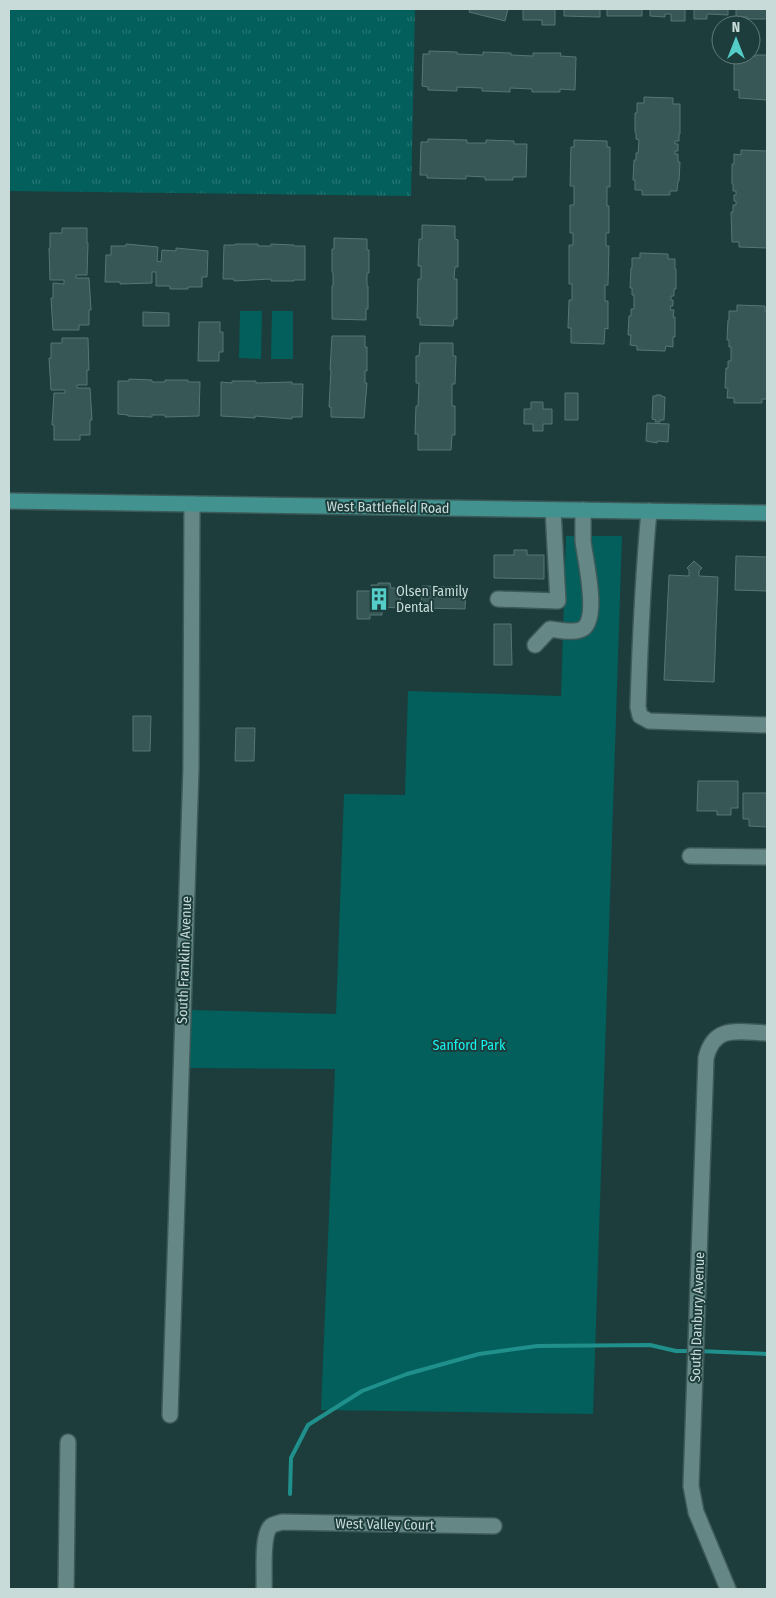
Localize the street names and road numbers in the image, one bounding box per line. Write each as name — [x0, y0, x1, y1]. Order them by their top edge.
street label: West Battlefield Road — [326, 498, 450, 517]
street label: South Franklin Avenue — [174, 896, 195, 1024]
street label: South Danbury Avenue — [687, 1251, 708, 1382]
street label: West Valley Court — [335, 1515, 435, 1534]

